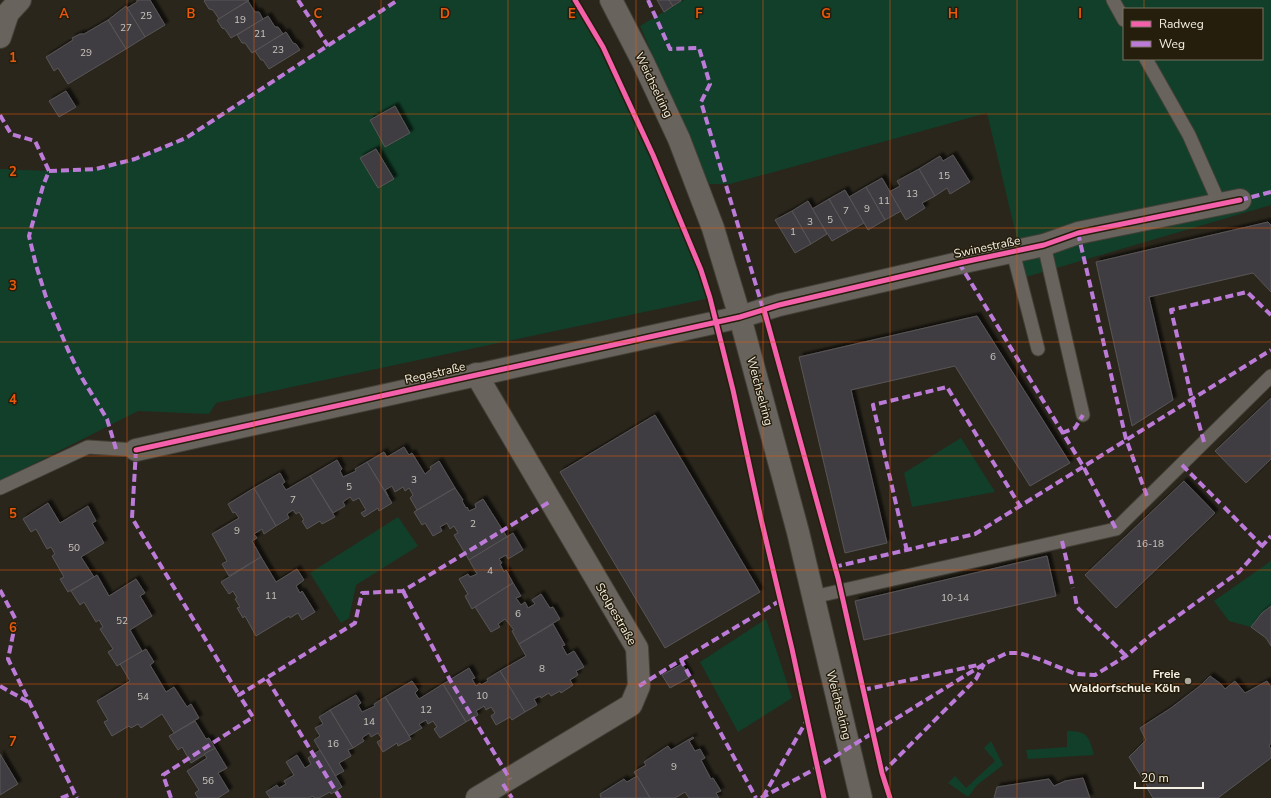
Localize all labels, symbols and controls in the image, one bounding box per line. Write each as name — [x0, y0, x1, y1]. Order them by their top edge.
text: A — [59, 5, 69, 23]
text: B — [187, 5, 196, 23]
text: C — [314, 5, 323, 23]
text: D — [440, 5, 450, 23]
text: E — [568, 5, 576, 23]
text: F — [695, 5, 703, 23]
text: G — [821, 5, 831, 23]
text: H — [948, 5, 958, 23]
text: I — [1078, 5, 1082, 23]
legend — [1123, 8, 1263, 60]
house number: 25 — [140, 9, 152, 23]
house number: 19 — [234, 13, 246, 27]
text: Radweg — [1159, 16, 1204, 32]
house number: 27 — [120, 21, 132, 35]
house number: 21 — [254, 27, 266, 41]
text: Weg — [1159, 36, 1185, 52]
house number: 23 — [272, 43, 284, 57]
house number: 29 — [80, 46, 92, 60]
text: 1 — [9, 49, 17, 67]
street label: Weichselring — [631, 50, 677, 120]
text: 2 — [9, 163, 17, 181]
house number: 15 — [938, 169, 950, 183]
house number: 13 — [906, 187, 918, 201]
house number: 11 — [878, 194, 890, 208]
house number: 9 — [864, 202, 870, 216]
house number: 7 — [843, 204, 849, 218]
house number: 5 — [827, 213, 833, 227]
house number: 3 — [807, 215, 813, 229]
house number: 1 — [790, 225, 796, 239]
street label: Swinestraße — [952, 232, 1022, 262]
text: 3 — [9, 277, 17, 295]
house number: 6 — [990, 350, 996, 364]
street label: Weichselring — [743, 355, 777, 427]
street label: Regastraße — [403, 358, 467, 388]
text: 4 — [9, 391, 17, 409]
house number: 3 — [411, 473, 417, 487]
house number: 5 — [346, 480, 352, 494]
house number: 7 — [290, 493, 296, 507]
text: 5 — [9, 505, 17, 523]
house number: 2 — [470, 517, 476, 531]
house number: 9 — [234, 524, 240, 538]
house number: 16-18 — [1136, 537, 1164, 551]
house number: 50 — [68, 541, 80, 555]
house number: 4 — [487, 564, 493, 578]
street label: Stolpestraße — [592, 580, 640, 648]
house number: 11 — [265, 589, 277, 603]
house number: 10-14 — [941, 591, 969, 605]
house number: 6 — [515, 607, 521, 621]
house number: 52 — [116, 614, 128, 628]
text: 6 — [9, 619, 17, 637]
house number: 8 — [539, 662, 545, 676]
place label: Freie Waldorfschule Köln — [1069, 666, 1180, 696]
street label: Weichselring — [823, 669, 855, 741]
marker: Freie Waldorfschule Köln — [1183, 676, 1193, 686]
house number: 10 — [476, 689, 488, 703]
house number: 54 — [137, 690, 149, 704]
house number: 12 — [420, 703, 432, 717]
house number: 14 — [363, 715, 375, 729]
text: 7 — [9, 733, 17, 751]
house number: 16 — [327, 737, 339, 751]
house number: 9 — [671, 760, 677, 774]
scale bar — [1135, 764, 1203, 790]
text: 20 m — [1141, 770, 1169, 786]
house number: 56 — [202, 774, 214, 788]

